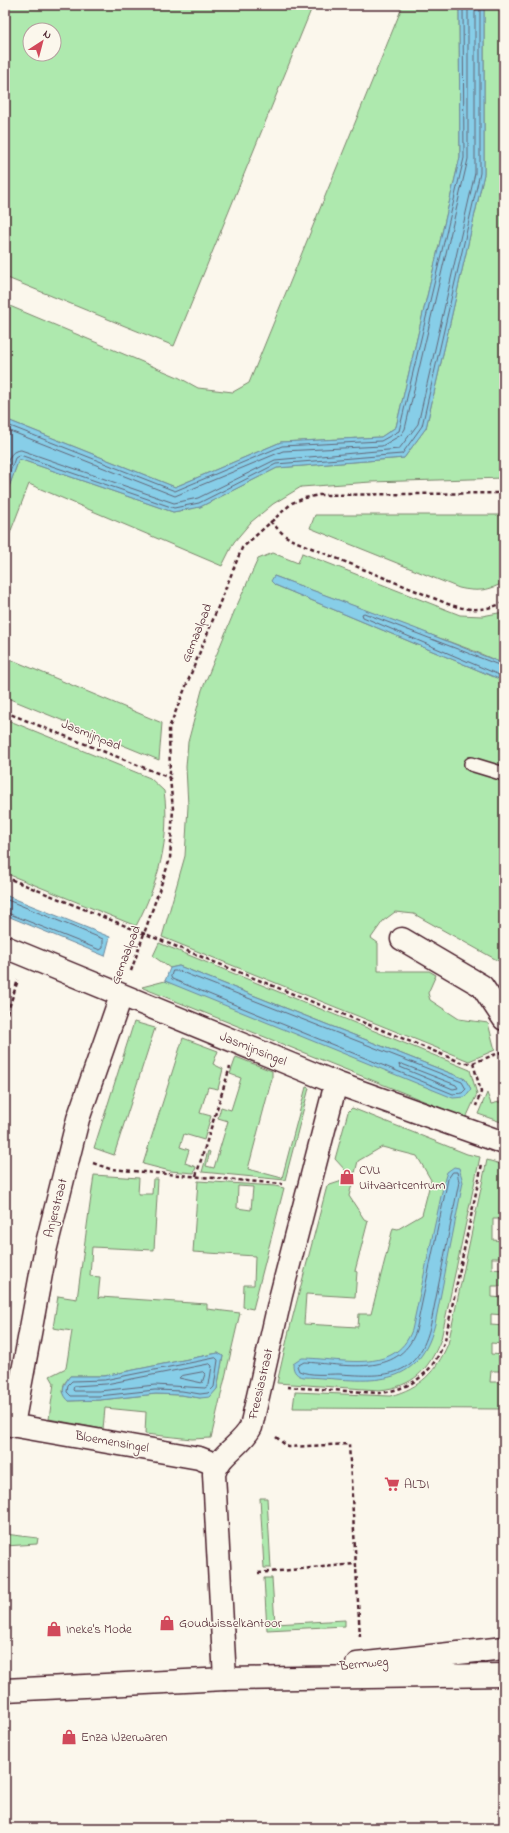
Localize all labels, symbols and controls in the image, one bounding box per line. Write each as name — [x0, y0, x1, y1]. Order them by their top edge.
north arrow — [22, 22, 62, 62]
text: N — [40, 26, 55, 43]
street label: Gemaalpad — [177, 600, 218, 665]
street label: Jasmijnpad — [58, 714, 124, 756]
street label: Gemaalpad — [106, 922, 146, 987]
street label: Jasmijnsingel — [216, 1027, 289, 1072]
place label: CVU Uitvaartcentrum — [359, 1161, 445, 1195]
shop icon: CVU Uitvaartcentrum — [338, 1168, 356, 1186]
street label: Anjerstraat — [39, 1176, 73, 1240]
street label: Freesiastraat — [243, 1346, 279, 1422]
street label: Bloemensingel — [73, 1426, 150, 1459]
supermarket icon: ALDI — [383, 1475, 401, 1493]
place label: ALDI — [404, 1475, 429, 1494]
shop icon: Goudwisselkantoor — [158, 1614, 176, 1632]
place label: Goudwisselkantoor — [179, 1614, 283, 1633]
shop icon: Ineke's Mode — [45, 1620, 63, 1638]
place label: Ineke's Mode — [66, 1620, 132, 1639]
street label: Bermweg — [338, 1652, 390, 1677]
shop icon: Enza IJzerwaren — [60, 1728, 78, 1746]
place label: Enza IJzerwaren — [81, 1728, 168, 1747]

